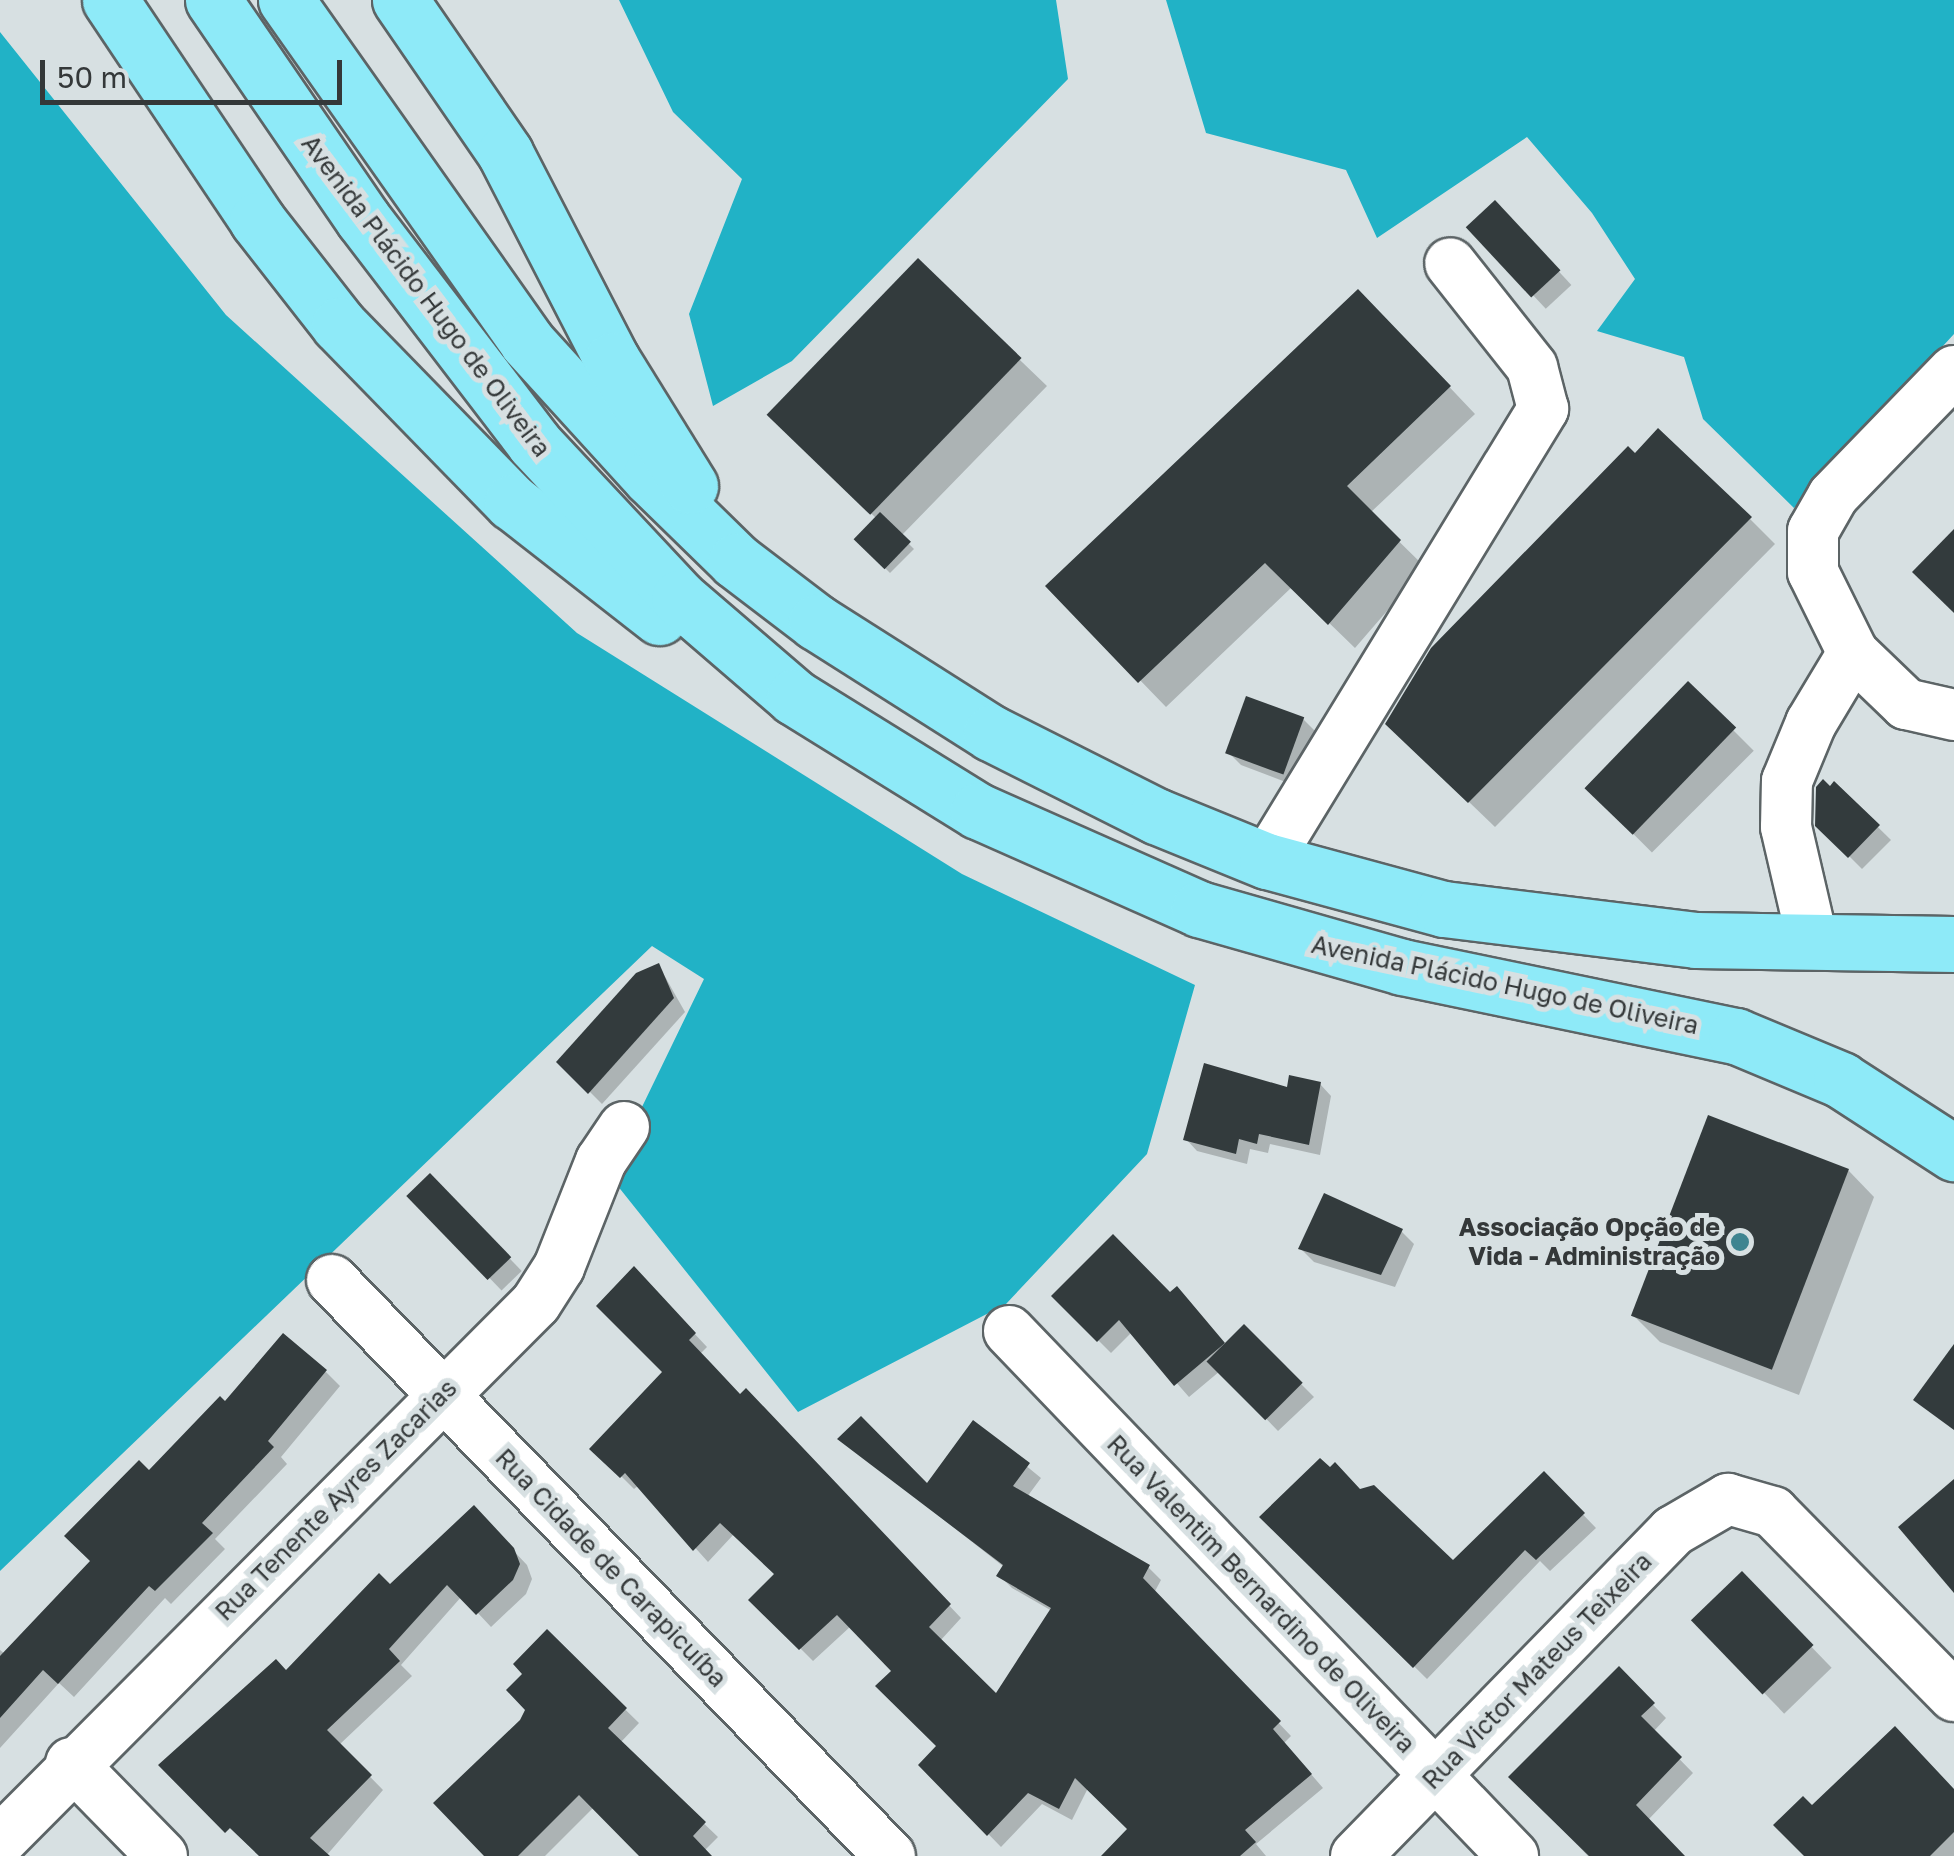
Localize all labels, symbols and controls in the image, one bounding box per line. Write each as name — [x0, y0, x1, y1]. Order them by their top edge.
scale bar — [45, 40, 348, 102]
text: 50 m — [57, 59, 127, 95]
street label: Avenida Plácido Hugo de Oliveira — [295, 129, 557, 463]
street label: Avenida Plácido Hugo de Oliveira — [1309, 929, 1701, 1041]
place label: Associação Opção de Vida - Administração — [1459, 1213, 1720, 1272]
marker: Associação Opção de Vida - Administração — [1729, 1231, 1751, 1253]
street label: Rua Tenente Ayres Zacarias — [209, 1373, 463, 1627]
street label: Rua Valentim Bernardino de Oliveira — [1101, 1429, 1421, 1759]
street label: Rua Cidade de Carapicuíba — [489, 1443, 733, 1693]
street label: Rua Victor Mateus Teixeira — [1416, 1547, 1658, 1795]

